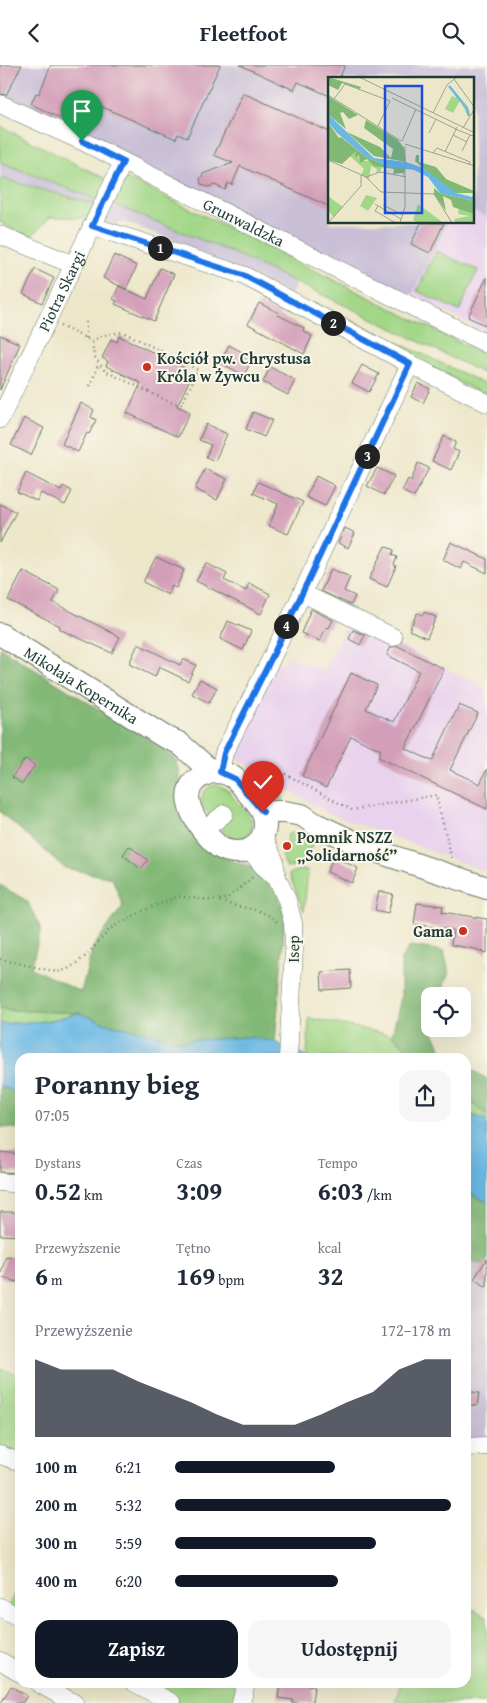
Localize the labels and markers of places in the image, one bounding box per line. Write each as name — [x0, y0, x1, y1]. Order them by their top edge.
pin — [61, 90, 103, 141]
pin: 1 — [148, 235, 172, 261]
pin: 2 — [320, 311, 346, 335]
place label: Kościół pw. Chrystusa Króla w Żywcu — [157, 346, 312, 388]
marker: Kościół pw. Chrystusa Króla w Żywcu — [141, 361, 153, 373]
pin: 3 — [354, 443, 380, 469]
pin: 4 — [274, 613, 298, 639]
pin — [242, 761, 284, 812]
place label: Pomnik NSZZ „Solidarność” — [297, 825, 397, 867]
marker: Pomnik NSZZ „Solidarność” — [281, 840, 293, 852]
place label: Gama — [413, 919, 454, 943]
marker: Gama — [457, 925, 469, 937]

